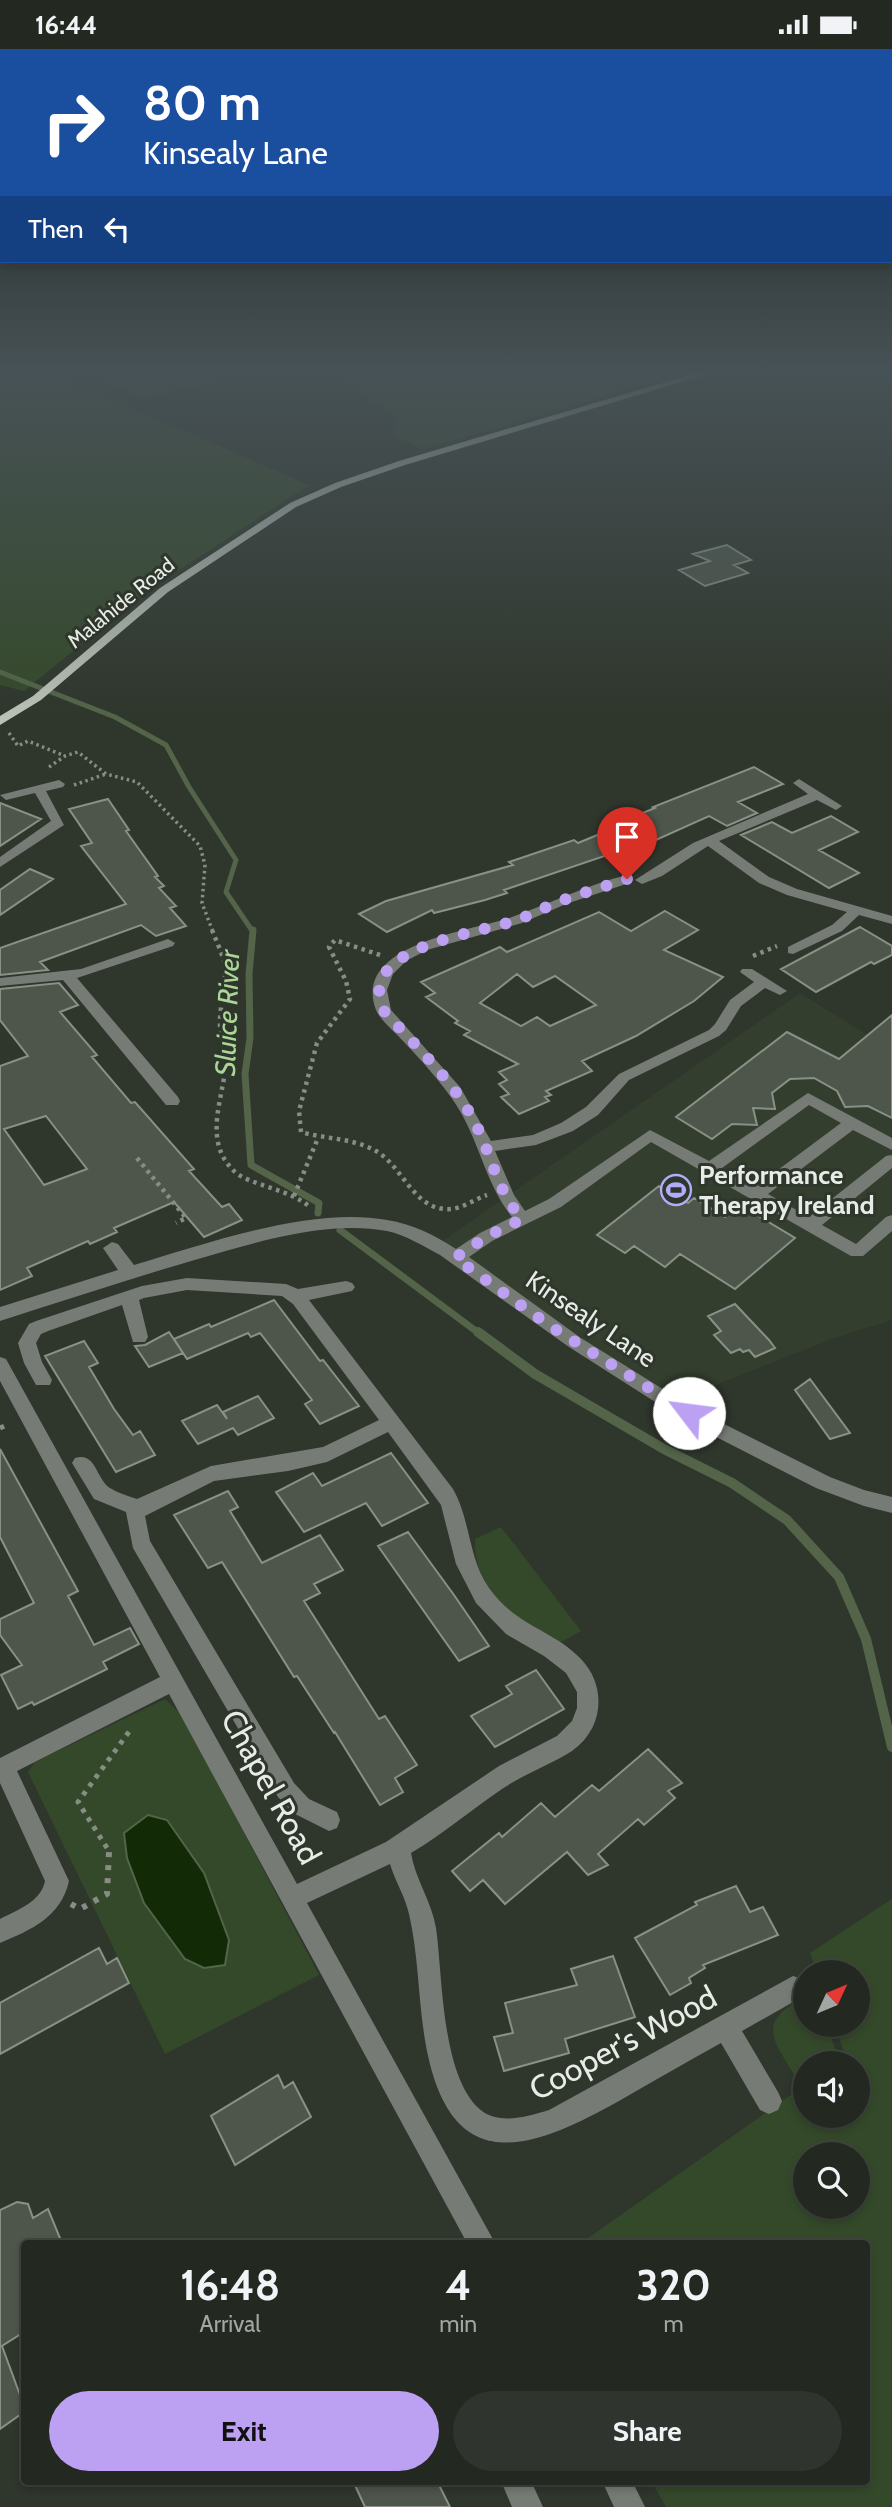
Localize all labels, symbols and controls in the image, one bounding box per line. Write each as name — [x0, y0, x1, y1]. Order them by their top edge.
text: 16:44 — [35, 9, 97, 41]
text: 80 m — [143, 73, 261, 132]
icon: right — [28, 77, 119, 168]
text: Kinsealy Lane — [143, 133, 328, 172]
icon: left — [98, 210, 136, 248]
text: Then — [28, 213, 84, 245]
street label: Malahide Road — [62, 552, 179, 653]
pin — [597, 807, 657, 879]
icon: arrive — [608, 818, 646, 856]
water label: Sluice River — [208, 948, 246, 1077]
place label: Performance Therapy Ireland — [699, 1159, 875, 1221]
sports icon: Performance Therapy Ireland — [659, 1173, 693, 1207]
street label: Kinsealy Lane — [520, 1264, 662, 1374]
position arrow — [652, 1376, 726, 1450]
street label: Chapel Road — [213, 1703, 330, 1871]
north arrow — [793, 1960, 870, 2037]
map controls — [793, 1960, 870, 2219]
street label: Cooper's Wood — [523, 1977, 723, 2108]
button: sound — [793, 2051, 870, 2128]
button: search — [793, 2142, 870, 2219]
text: 16:48 — [180, 2259, 280, 2311]
text: 4 — [445, 2259, 471, 2311]
text: 320 — [636, 2259, 711, 2311]
text: Arrival — [200, 2310, 261, 2338]
text: min — [439, 2310, 477, 2338]
text: m — [663, 2310, 684, 2338]
button: Exit — [49, 2391, 439, 2471]
button: Share — [453, 2391, 842, 2471]

